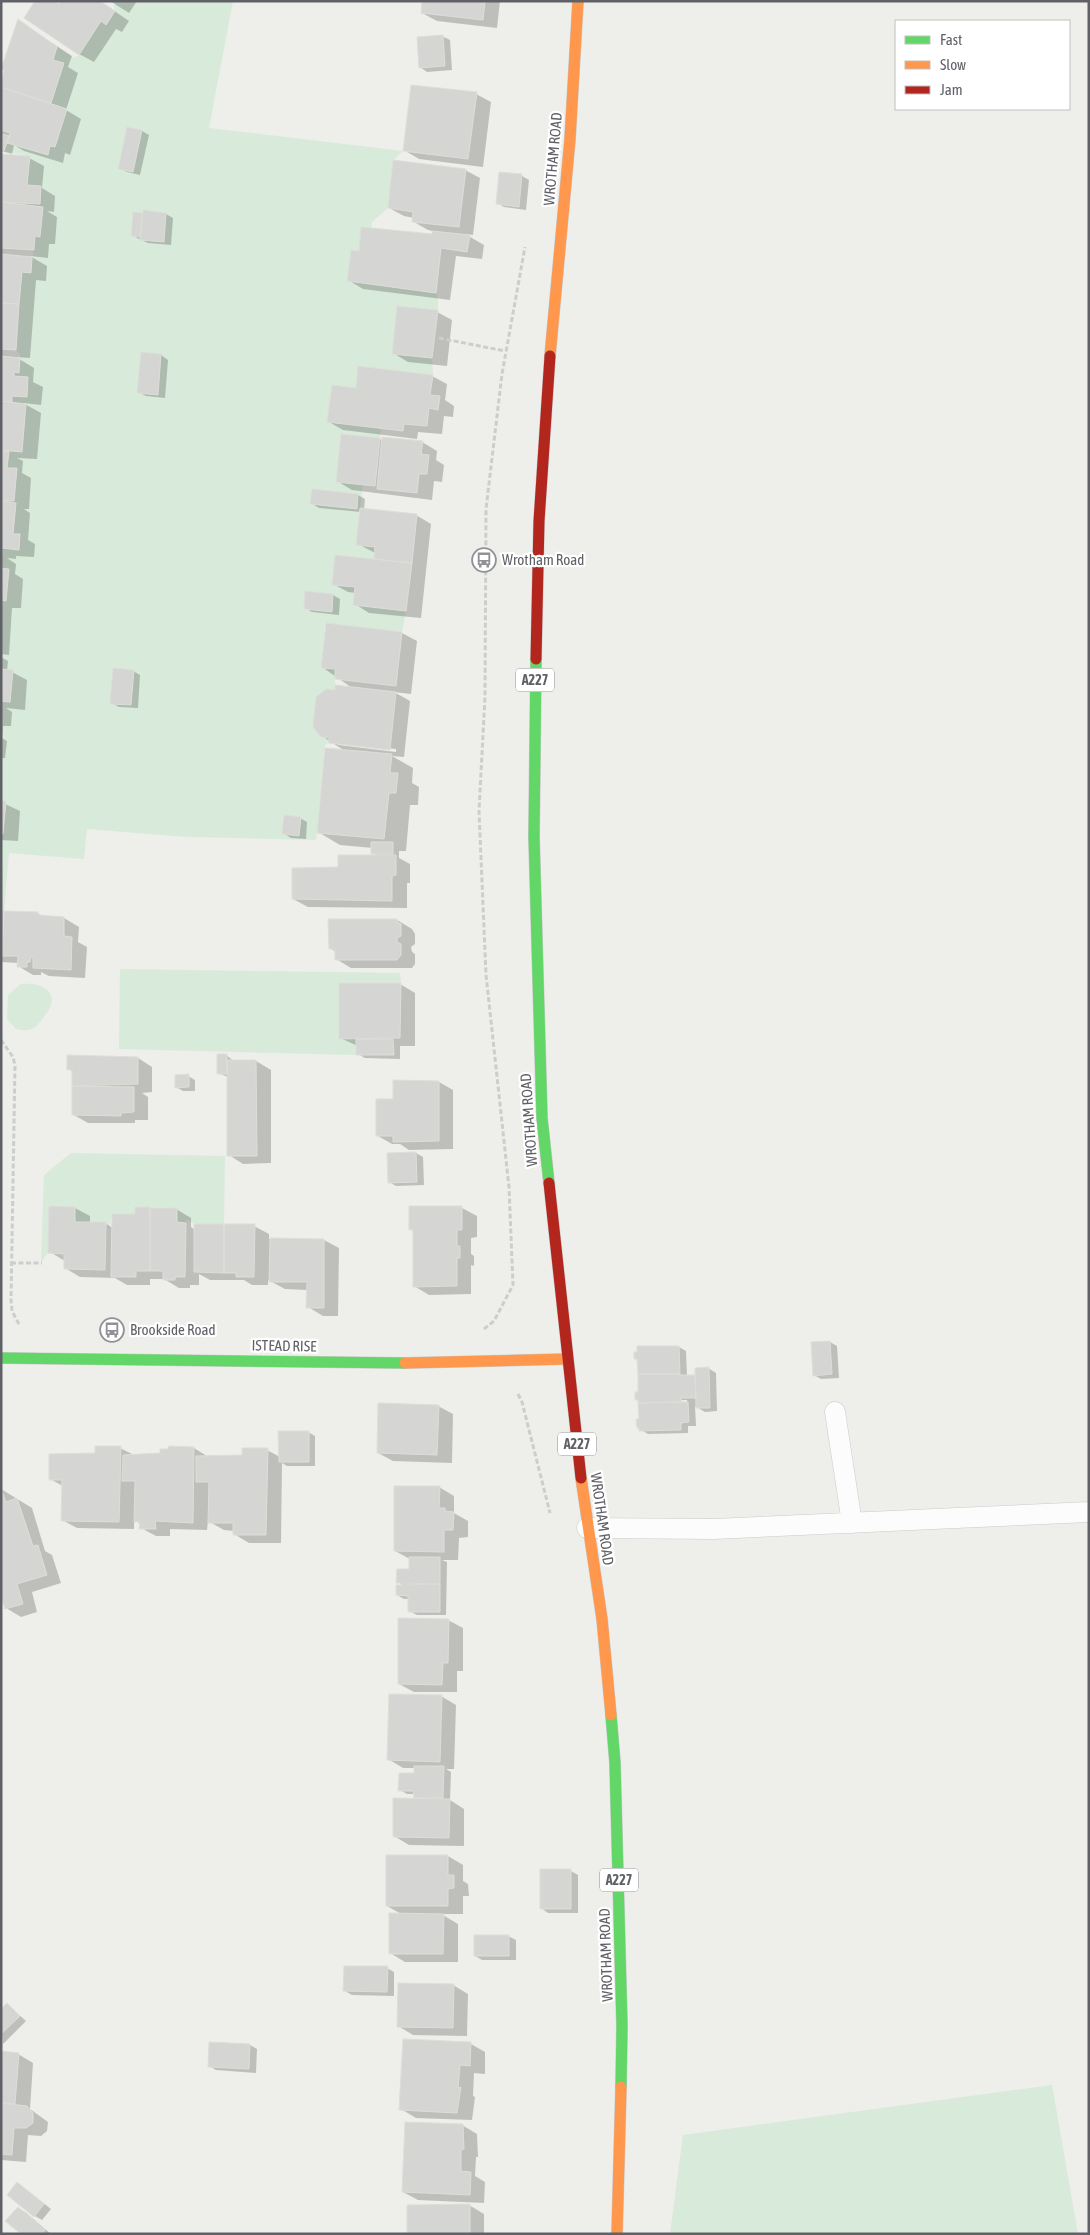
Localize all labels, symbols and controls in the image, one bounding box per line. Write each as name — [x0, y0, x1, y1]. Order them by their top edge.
legend — [895, 20, 1070, 110]
text: Fast — [940, 31, 962, 48]
text: Slow — [940, 56, 966, 73]
text: Jam — [940, 81, 963, 98]
street label: WROTHAM ROAD — [540, 112, 565, 206]
bus stop icon: Wrotham Road — [471, 547, 497, 573]
place label: Wrotham Road — [502, 551, 584, 568]
road number: A227 — [516, 668, 554, 692]
street label: WROTHAM ROAD — [517, 1073, 540, 1167]
bus stop icon: Brookside Road — [99, 1317, 125, 1343]
place label: Brookside Road — [130, 1321, 216, 1338]
street label: ISTEAD RISE — [251, 1336, 317, 1355]
road number: A227 — [558, 1432, 596, 1456]
street label: WROTHAM ROAD — [588, 1472, 617, 1566]
road number: A227 — [600, 1868, 638, 1892]
street label: WROTHAM ROAD — [595, 1908, 616, 2002]

